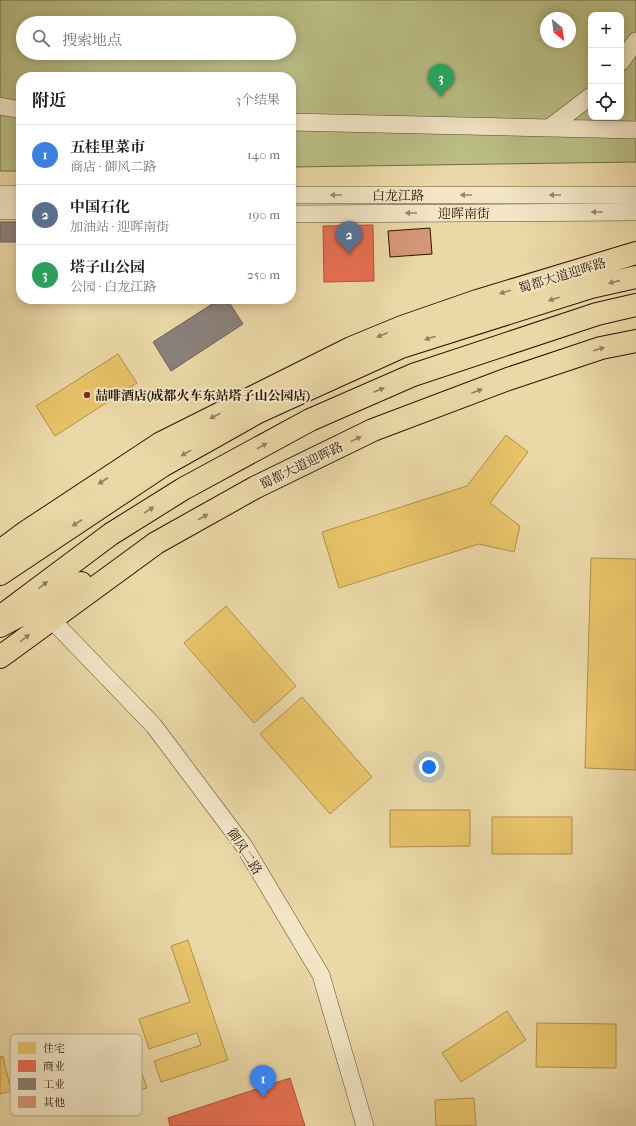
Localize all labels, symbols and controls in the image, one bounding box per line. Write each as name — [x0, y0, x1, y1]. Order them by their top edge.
north arrow — [540, 12, 576, 48]
map controls — [588, 12, 624, 120]
button: + — [588, 12, 624, 48]
search box — [16, 16, 296, 60]
icon: search — [30, 27, 52, 49]
text: 搜索地点 — [62, 31, 122, 49]
button: − — [588, 48, 624, 84]
pin: 3 — [428, 64, 454, 97]
button: locate — [588, 84, 624, 120]
text: 附近 — [32, 90, 66, 110]
text: 3个结果 — [236, 92, 280, 107]
text: 五桂里菜市 — [70, 138, 145, 156]
text: 1 — [43, 147, 47, 162]
text: 140 m — [247, 147, 280, 162]
text: 商店 · 御风二路 — [70, 159, 156, 174]
street label: 白龙江路 — [372, 188, 424, 203]
one-way arrow — [329, 192, 342, 198]
one-way arrow — [459, 192, 472, 198]
one-way arrow — [548, 192, 561, 198]
text: 中国石化 — [70, 198, 130, 216]
street label: 迎晖南街 — [438, 206, 490, 221]
text: 2 — [42, 207, 48, 222]
text: 190 m — [248, 207, 280, 222]
one-way arrow — [590, 209, 603, 215]
one-way arrow — [404, 210, 417, 216]
text: 加油站 · 迎晖南街 — [70, 219, 169, 234]
pin: 2 — [336, 221, 362, 254]
street label: 蜀都大道迎晖路 — [516, 255, 608, 296]
text: 塔子山公园 — [70, 258, 145, 276]
text: 3 — [42, 267, 48, 282]
text: 250 m — [247, 267, 280, 282]
text: 公园 · 白龙江路 — [70, 279, 156, 294]
one-way arrow — [607, 280, 620, 286]
one-way arrow — [499, 289, 511, 295]
one-way arrow — [548, 296, 560, 302]
one-way arrow — [377, 332, 388, 338]
one-way arrow — [424, 335, 436, 341]
one-way arrow — [593, 345, 606, 351]
one-way arrow — [373, 386, 385, 392]
one-way arrow — [471, 387, 483, 393]
place label: 喆啡酒店(成都火车东站塔子山公园店) — [95, 388, 311, 403]
marker: 喆啡酒店(成都火车东站塔子山公园店) — [82, 390, 92, 400]
one-way arrow — [209, 413, 220, 419]
one-way arrow — [350, 436, 361, 442]
street label: 蜀都大道迎晖路 — [257, 439, 345, 492]
one-way arrow — [256, 443, 267, 449]
one-way arrow — [180, 449, 192, 456]
one-way arrow — [97, 477, 108, 485]
one-way arrow — [143, 507, 155, 514]
one-way arrow — [197, 514, 209, 520]
one-way arrow — [71, 520, 83, 527]
one-way arrow — [37, 581, 48, 589]
one-way arrow — [20, 634, 31, 642]
your location — [419, 757, 439, 777]
street label: 御风二路 — [224, 825, 265, 877]
legend — [10, 1034, 142, 1116]
text: 住宅 — [43, 1042, 65, 1055]
text: 商业 — [43, 1060, 65, 1073]
pin: 1 — [250, 1065, 276, 1098]
text: 工业 — [43, 1078, 65, 1091]
text: 其他 — [43, 1096, 65, 1109]

